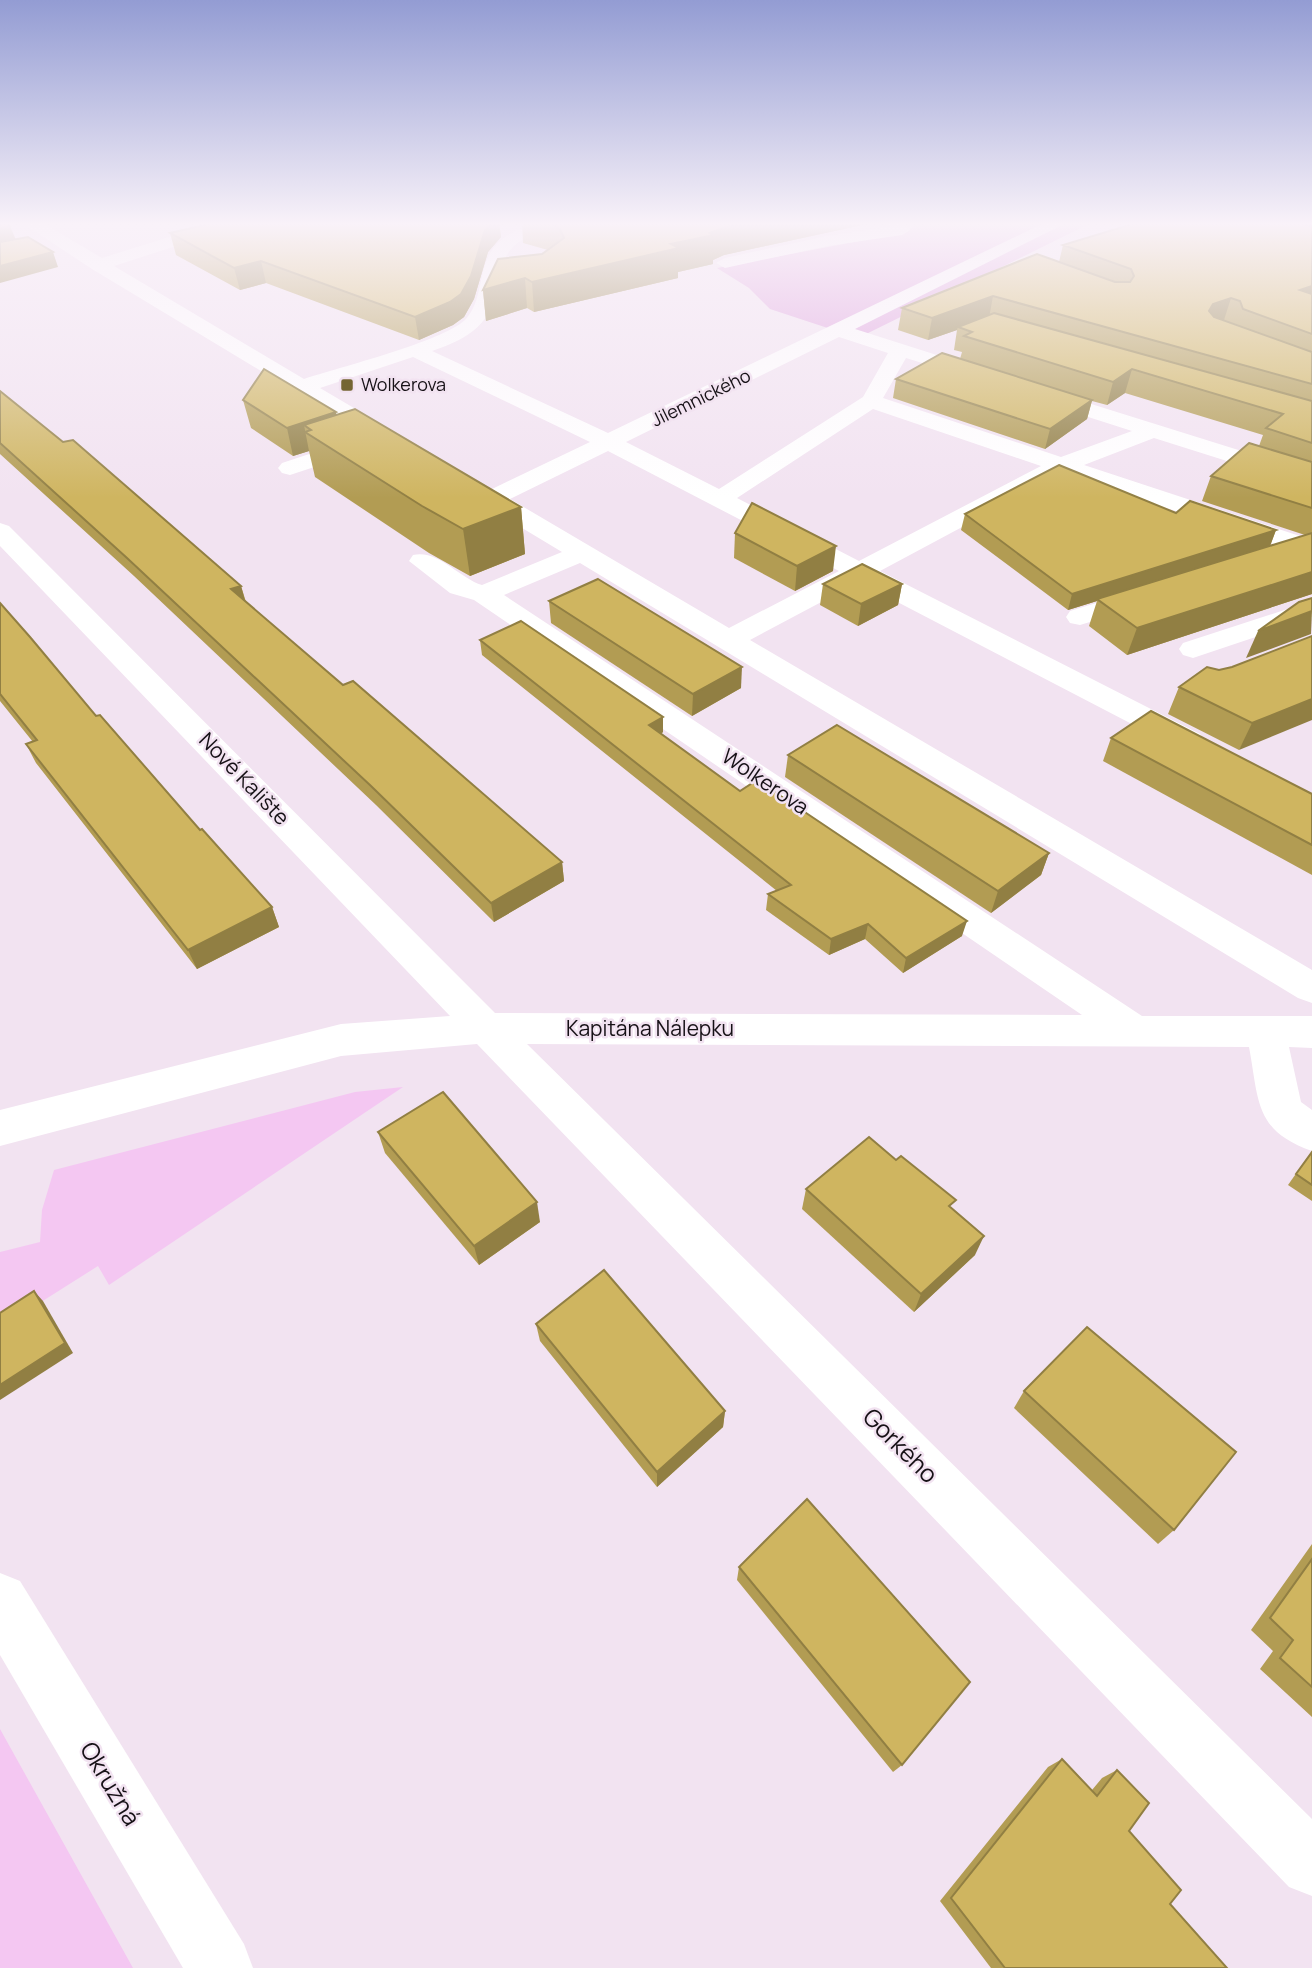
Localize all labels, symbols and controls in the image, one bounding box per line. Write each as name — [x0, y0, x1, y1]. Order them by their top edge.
street label: Jilemnického — [647, 363, 754, 431]
place label: Wolkerova — [361, 372, 446, 396]
marker: Wolkerova — [339, 377, 355, 393]
street label: Nové Kalište — [193, 726, 296, 831]
street label: Wolkerova — [717, 742, 815, 821]
street label: Kapitána Nálepku — [566, 1014, 734, 1042]
street label: Gorkého — [856, 1400, 946, 1490]
street label: Okružná — [73, 1735, 149, 1831]

